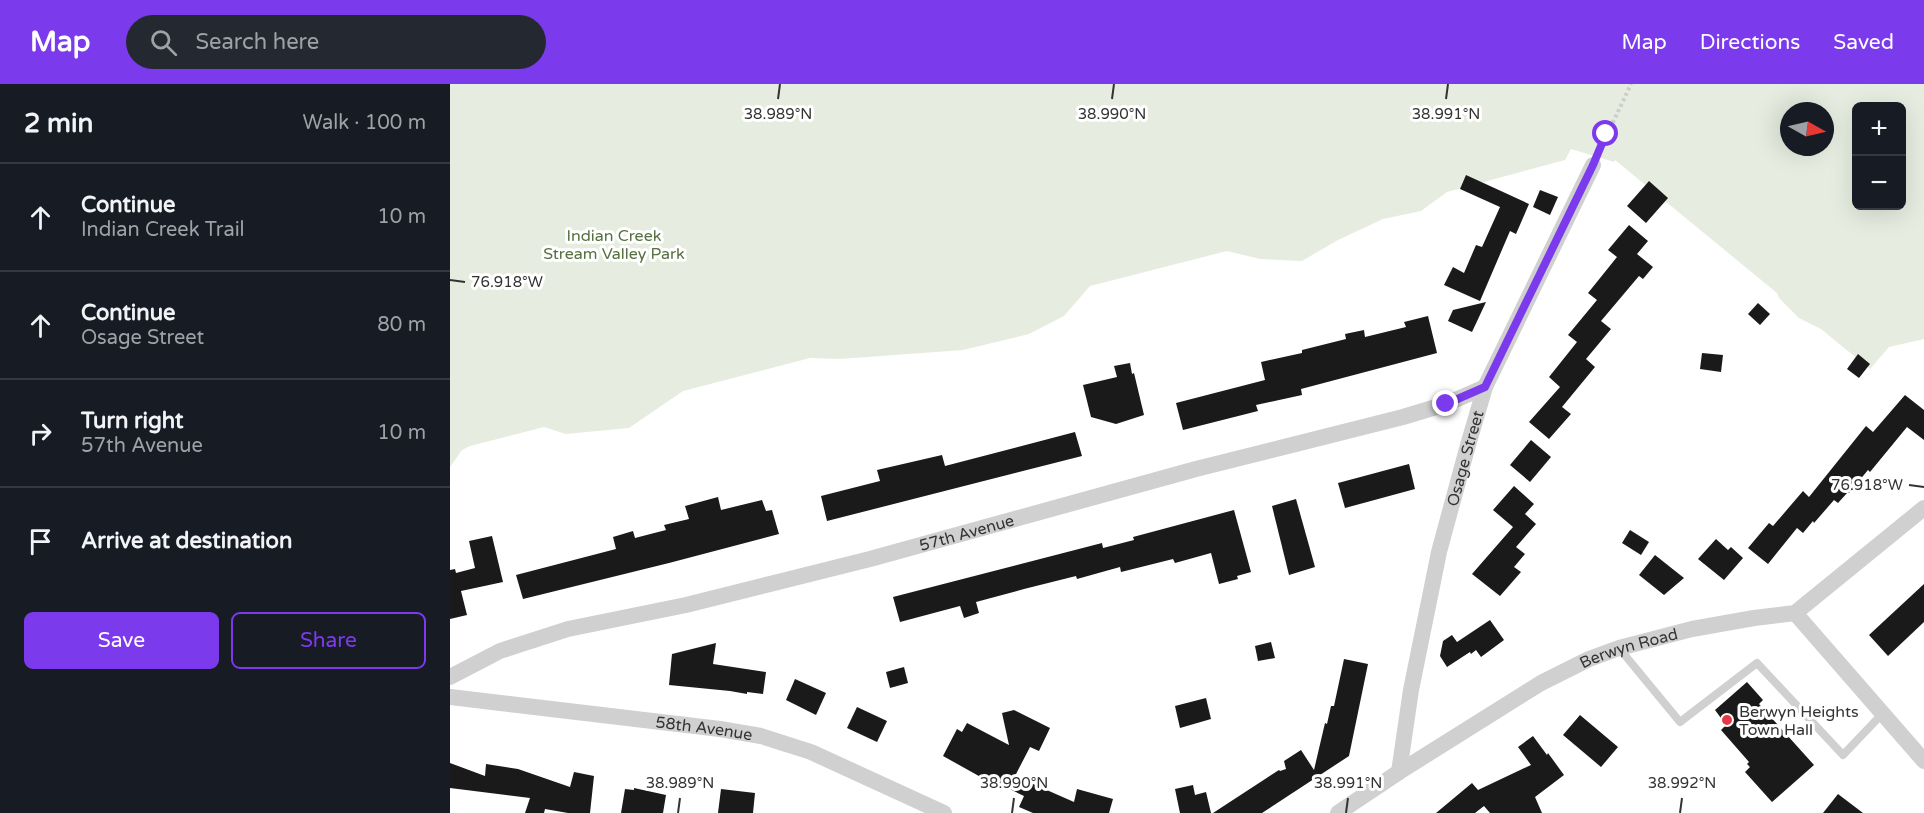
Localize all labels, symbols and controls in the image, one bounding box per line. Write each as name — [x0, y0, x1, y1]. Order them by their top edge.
search box — [126, 15, 546, 69]
text: Map — [30, 25, 90, 59]
icon: search — [147, 26, 180, 59]
text: Search here — [195, 29, 319, 55]
text: Map — [1621, 30, 1667, 55]
text: Directions — [1700, 30, 1800, 55]
text: Saved — [1833, 30, 1894, 55]
north arrow — [1780, 102, 1834, 156]
map controls — [1852, 102, 1906, 210]
button: + — [1852, 102, 1906, 156]
text: 38.989°N — [744, 105, 812, 123]
text: 38.990°N — [1078, 105, 1146, 123]
text: 38.991°N — [1412, 105, 1480, 123]
text: 2 min — [24, 108, 93, 139]
text: Walk · 100 m — [303, 111, 426, 135]
route start — [1592, 120, 1618, 146]
button: − — [1852, 156, 1906, 210]
text: Continue — [81, 192, 176, 218]
icon: ahead — [24, 201, 57, 234]
text: 10 m — [377, 205, 426, 229]
text: Indian Creek Trail — [81, 218, 245, 242]
park label: Indian Creek Stream Valley Park — [543, 226, 685, 264]
text: 76.918°W — [471, 273, 543, 291]
text: Continue — [81, 300, 176, 326]
icon: ahead — [24, 309, 57, 342]
text: 80 m — [377, 313, 426, 337]
text: Osage Street — [81, 326, 204, 350]
route end — [1432, 390, 1458, 416]
text: Turn right — [81, 408, 183, 434]
street label: Osage Street — [1443, 408, 1489, 509]
icon: right — [24, 417, 57, 450]
text: 10 m — [377, 421, 426, 445]
text: 57th Avenue — [81, 434, 203, 458]
text: 76.918°W — [1831, 476, 1903, 494]
street label: 57th Avenue — [917, 511, 1016, 556]
icon: arrive — [24, 525, 57, 558]
text: Arrive at destination — [81, 528, 292, 554]
button: Save — [24, 612, 219, 669]
button: Share — [231, 612, 426, 669]
street label: Berwyn Road — [1576, 624, 1680, 673]
place label: Berwyn Heights Town Hall — [1739, 702, 1859, 740]
street label: 58th Avenue — [655, 712, 754, 745]
marker: Berwyn Heights Town Hall — [1720, 713, 1734, 727]
text: 38.989°N — [646, 774, 714, 792]
text: 38.990°N — [980, 774, 1048, 792]
text: 38.991°N — [1314, 774, 1382, 792]
text: 38.992°N — [1648, 774, 1716, 792]

